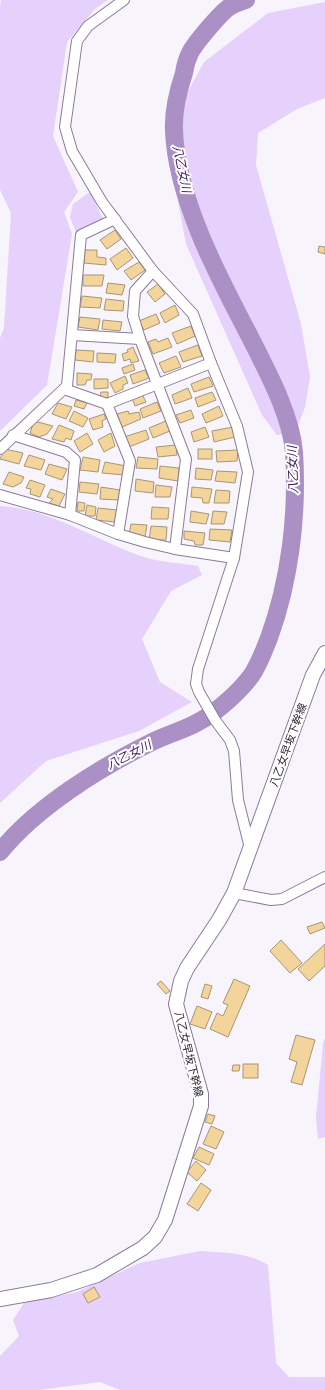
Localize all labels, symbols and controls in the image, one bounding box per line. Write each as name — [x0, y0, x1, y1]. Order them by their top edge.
water label: 八乙女川 — [168, 144, 195, 196]
water label: 八乙女川 — [284, 444, 303, 494]
street label: 八乙女早坂下幹線 — [266, 701, 311, 789]
water label: 八乙女川 — [104, 736, 156, 774]
street label: 八乙女早坂下幹線 — [171, 1010, 206, 1099]

